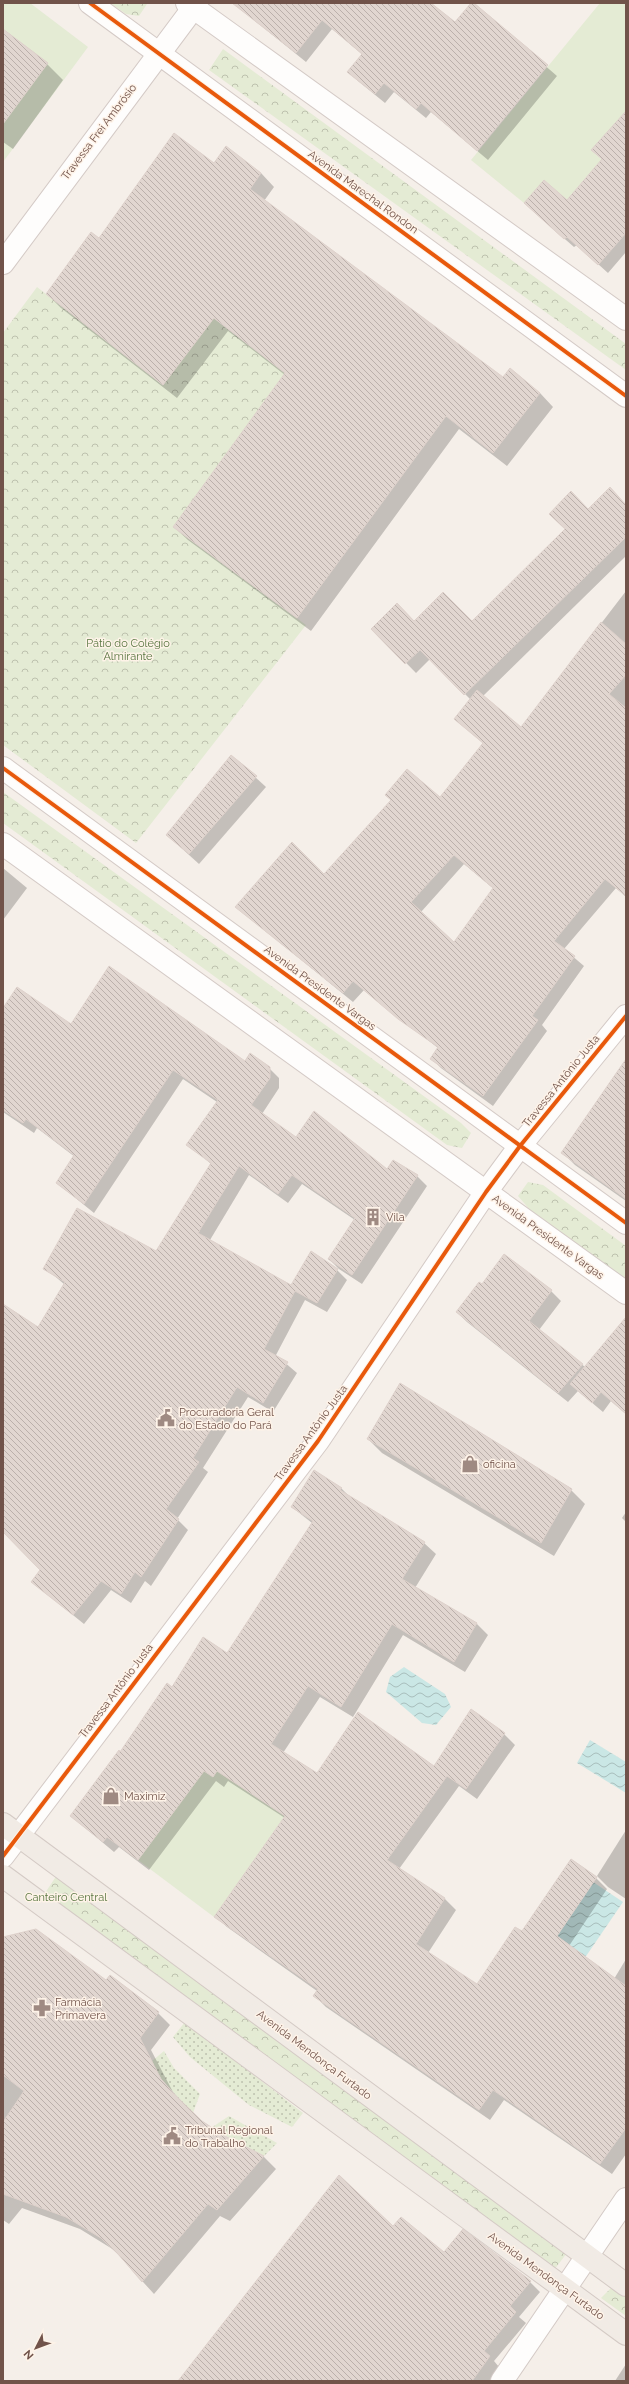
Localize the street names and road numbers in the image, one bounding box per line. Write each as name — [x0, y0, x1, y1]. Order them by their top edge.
street label: Travessa Frei Ambrósio — [59, 81, 140, 183]
street label: Avenida Marechal Rondon — [305, 148, 421, 236]
street label: Avenida Presidente Vargas — [261, 943, 379, 1033]
street label: Travessa Antônio Justa — [520, 1032, 602, 1130]
street label: Avenida Presidente Vargas — [489, 1192, 607, 1282]
street label: Travessa Antônio Justa — [272, 1383, 350, 1483]
street label: Travessa Antônio Justa — [76, 1641, 156, 1741]
street label: Avenida Mendonça Furtado — [254, 2008, 374, 2103]
street label: Avenida Mendonça Furtado — [485, 2230, 607, 2323]

